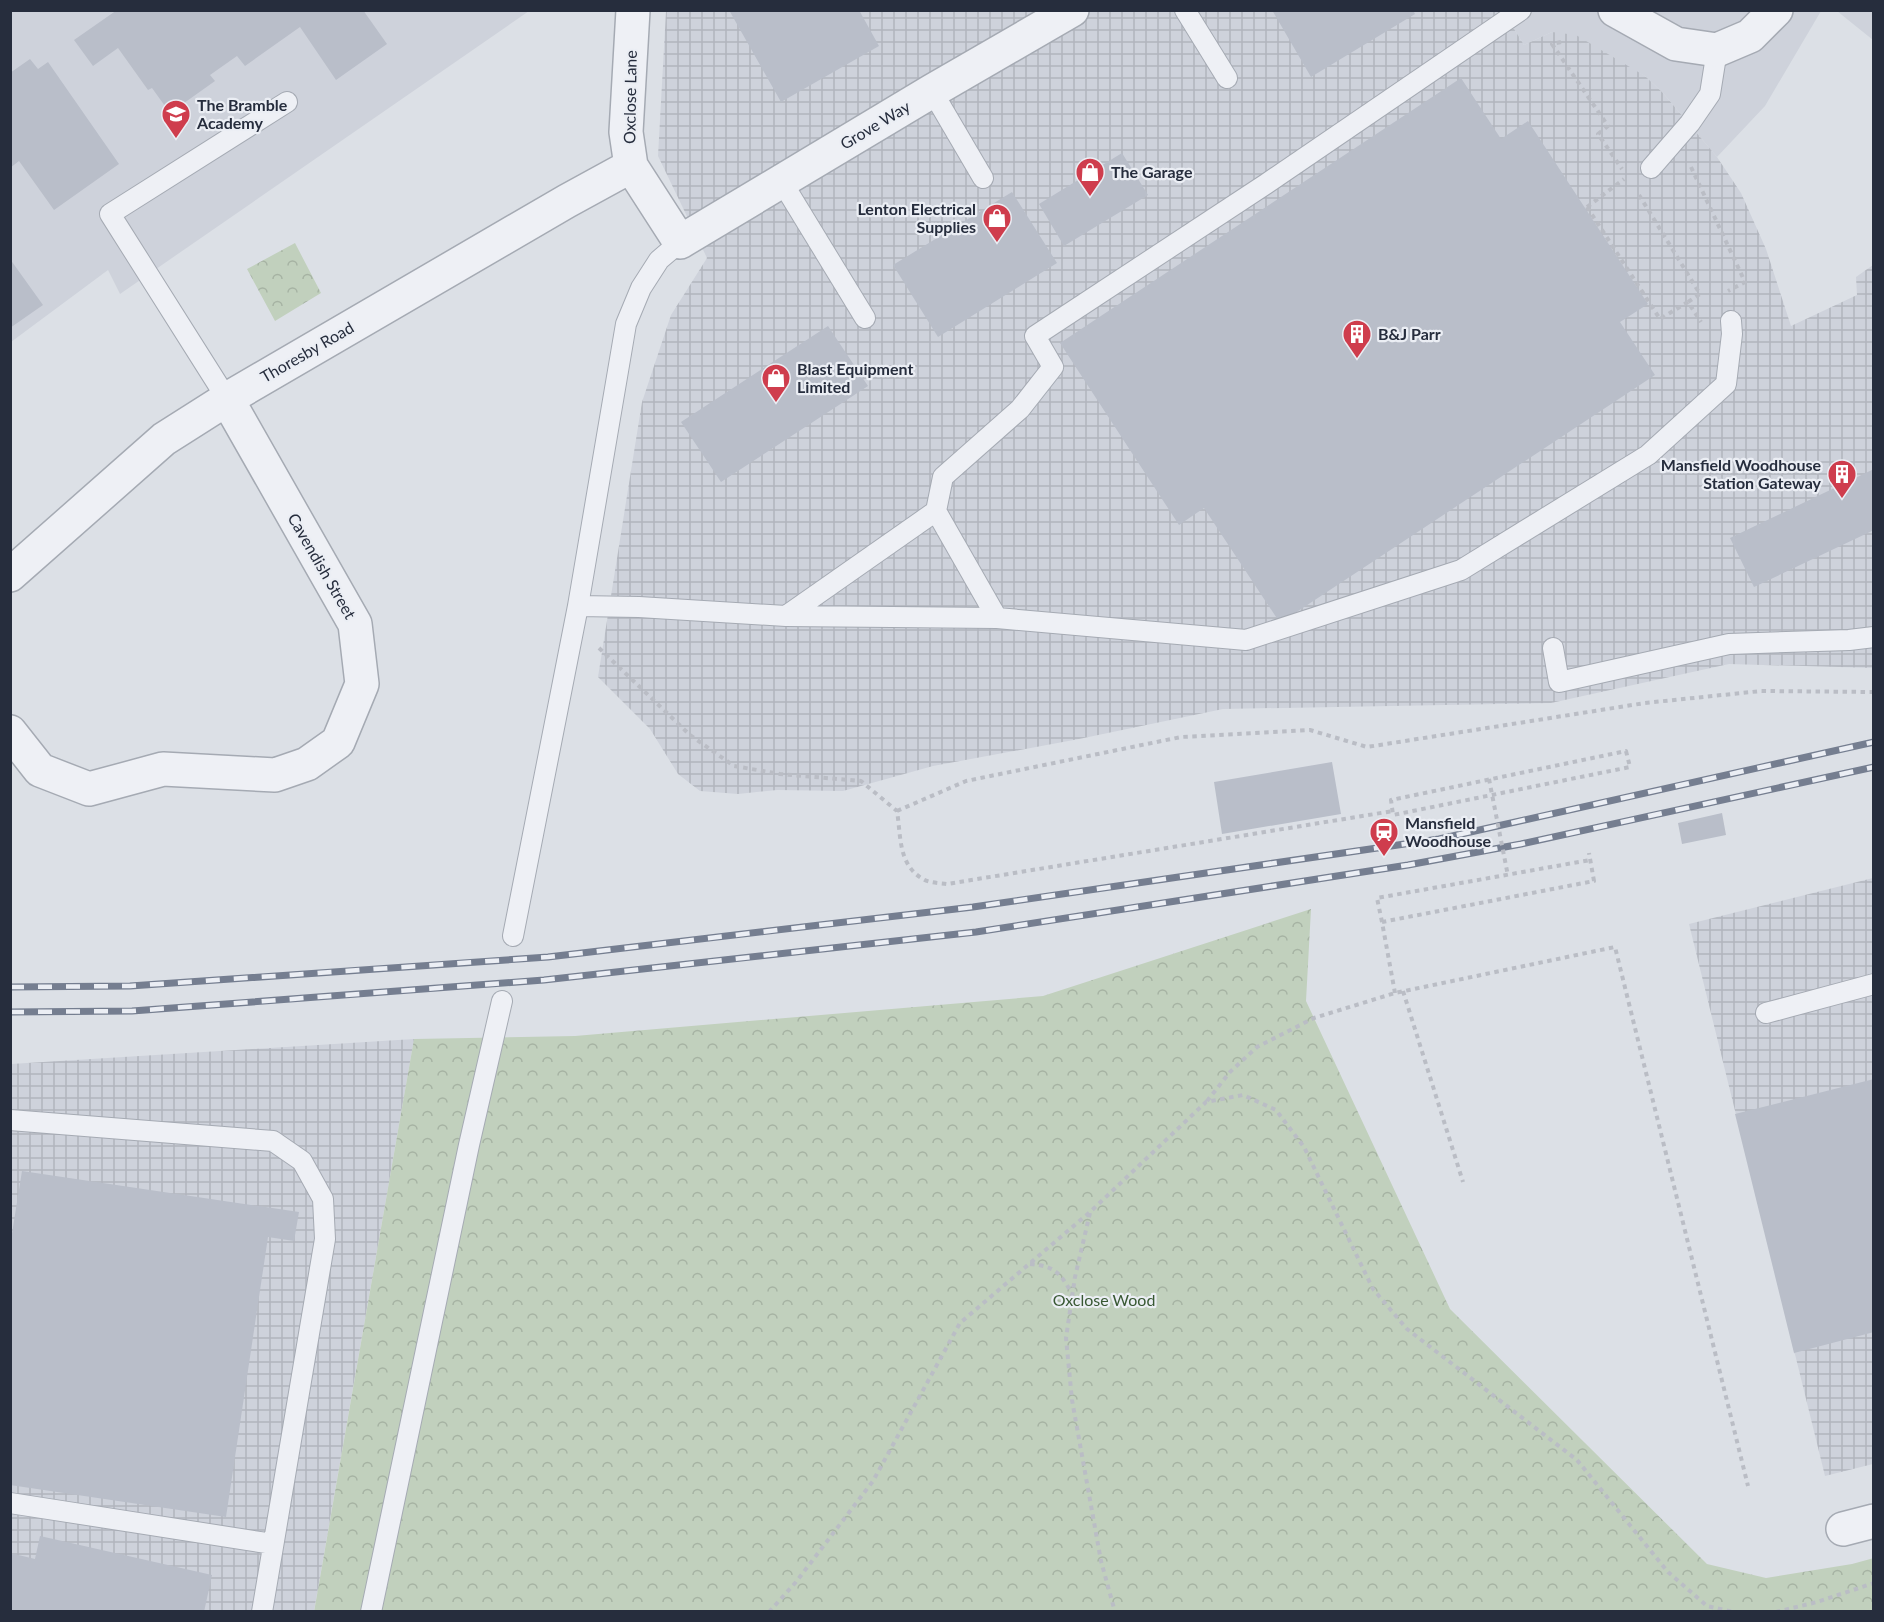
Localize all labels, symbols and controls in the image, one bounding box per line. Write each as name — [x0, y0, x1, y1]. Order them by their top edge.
street label: Oxclose Lane — [619, 50, 640, 144]
place label: The Bramble Academy — [196, 95, 288, 132]
street label: Grove Way — [836, 96, 914, 153]
school or university icon: The Bramble Academy — [160, 98, 192, 140]
shop icon: The Garage — [1074, 156, 1106, 198]
place label: The Garage — [1111, 162, 1193, 181]
place label: Lenton Electrical Supplies — [857, 199, 976, 236]
shop icon: Lenton Electrical Supplies — [981, 202, 1013, 244]
street label: Thoresby Road — [257, 317, 357, 386]
building icon: B&J Parr — [1341, 318, 1373, 360]
place label: B&J Parr — [1378, 324, 1441, 343]
place label: Blast Equipment Limited — [797, 359, 913, 396]
shop icon: Blast Equipment Limited — [760, 362, 792, 404]
place label: Mansfield Woodhouse Station Gateway — [1661, 455, 1822, 492]
building icon: Mansfield Woodhouse Station Gateway — [1826, 458, 1858, 500]
street label: Cavendish Street — [285, 510, 360, 622]
place label: Mansfield Woodhouse — [1405, 813, 1492, 850]
station icon: Mansfield Woodhouse — [1368, 816, 1400, 858]
park label: Oxclose Wood — [1053, 1290, 1155, 1309]

